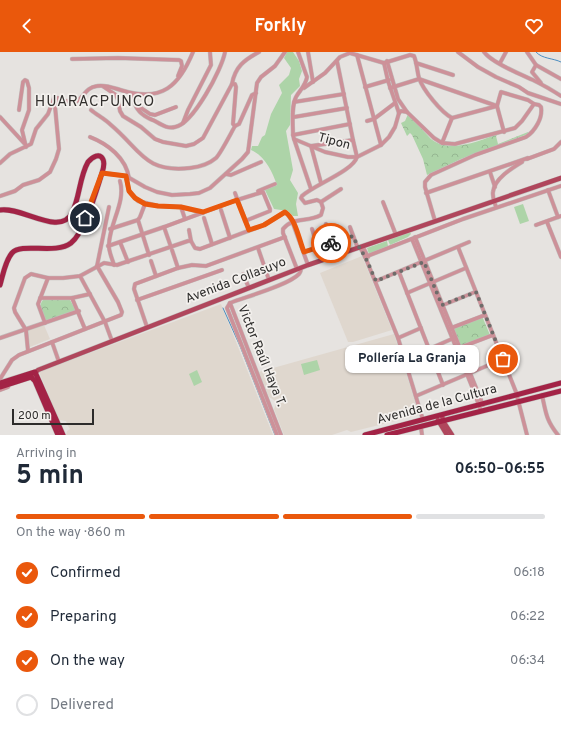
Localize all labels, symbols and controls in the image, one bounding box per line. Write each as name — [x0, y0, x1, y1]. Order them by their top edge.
icon: back — [16, 15, 38, 37]
text: Forkly — [255, 15, 306, 38]
icon: heart — [523, 15, 545, 37]
district label: HUARACPUNCO — [35, 93, 155, 112]
street label: Tipon — [316, 130, 352, 154]
pin — [68, 201, 102, 235]
icon: home — [74, 207, 96, 229]
courier — [311, 223, 351, 263]
icon: bike — [320, 232, 342, 254]
street label: Avenida Collasuyo — [183, 254, 289, 308]
street label: Victor Raúl Haya T. — [233, 303, 289, 409]
pin — [486, 342, 520, 376]
callout: Pollería La Granja — [345, 345, 479, 373]
icon: bag — [492, 348, 514, 370]
text: Pollería La Granja — [358, 351, 466, 367]
street label: Avenida de la Cultura — [375, 381, 499, 429]
scale bar — [12, 407, 94, 426]
text: 200 m — [18, 409, 51, 423]
text: Arriving in — [16, 446, 77, 462]
text: 5 min — [16, 460, 84, 493]
text: 06:50–06:55 — [455, 460, 545, 479]
text: On the way · 860 m — [16, 525, 125, 541]
icon: check — [16, 562, 38, 584]
text: Confirmed — [50, 564, 121, 583]
text: 06:18 — [513, 565, 545, 581]
icon: check — [16, 606, 38, 628]
text: Preparing — [50, 608, 117, 627]
text: 06:22 — [510, 609, 545, 625]
icon: check — [16, 650, 38, 672]
text: On the way — [50, 652, 125, 671]
text: 06:34 — [510, 653, 545, 669]
text: Delivered — [50, 696, 114, 715]

